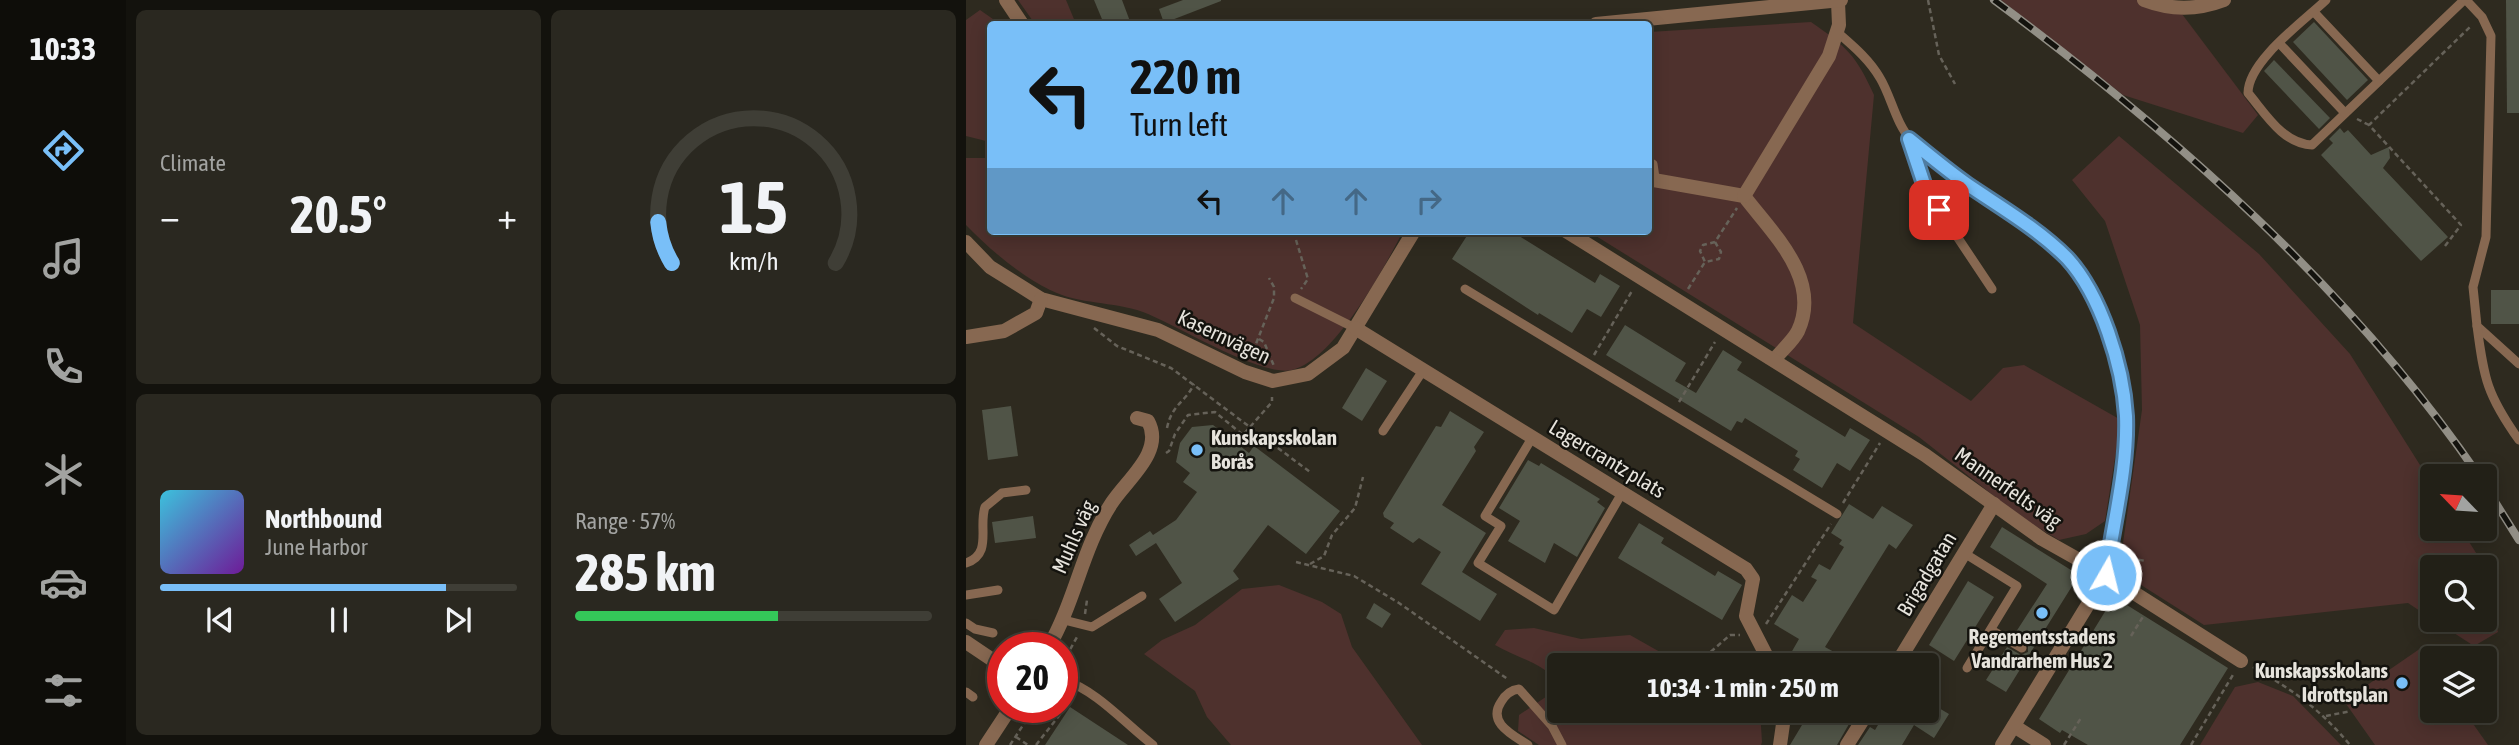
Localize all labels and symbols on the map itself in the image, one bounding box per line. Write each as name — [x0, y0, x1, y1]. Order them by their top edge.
pin — [1909, 180, 1969, 240]
street label: Kasernvägen — [1174, 304, 1275, 368]
street label: Lagercrantz plats — [1545, 414, 1670, 502]
place label: Kunskapsskolan Borås — [1211, 425, 1337, 473]
marker: Kunskapsskolan Borås — [1189, 442, 1205, 458]
street label: Mannerfelts väg — [1951, 442, 2066, 533]
north arrow — [2420, 464, 2497, 541]
street label: Muhls väg — [1046, 496, 1100, 577]
street label: Brigadgatan — [1892, 527, 1961, 620]
position arrow — [2069, 538, 2143, 612]
marker: Regementsstadens Vandrarhem Hus 2 — [2034, 605, 2050, 621]
place label: Regementsstadens Vandrarhem Hus 2 — [1969, 624, 2116, 672]
speed limit sign: 20 — [987, 632, 1078, 723]
place label: Kunskapsskolans Idrottsplan — [2255, 658, 2389, 706]
marker: Kunskapsskolans Idrottsplan — [2394, 675, 2410, 691]

